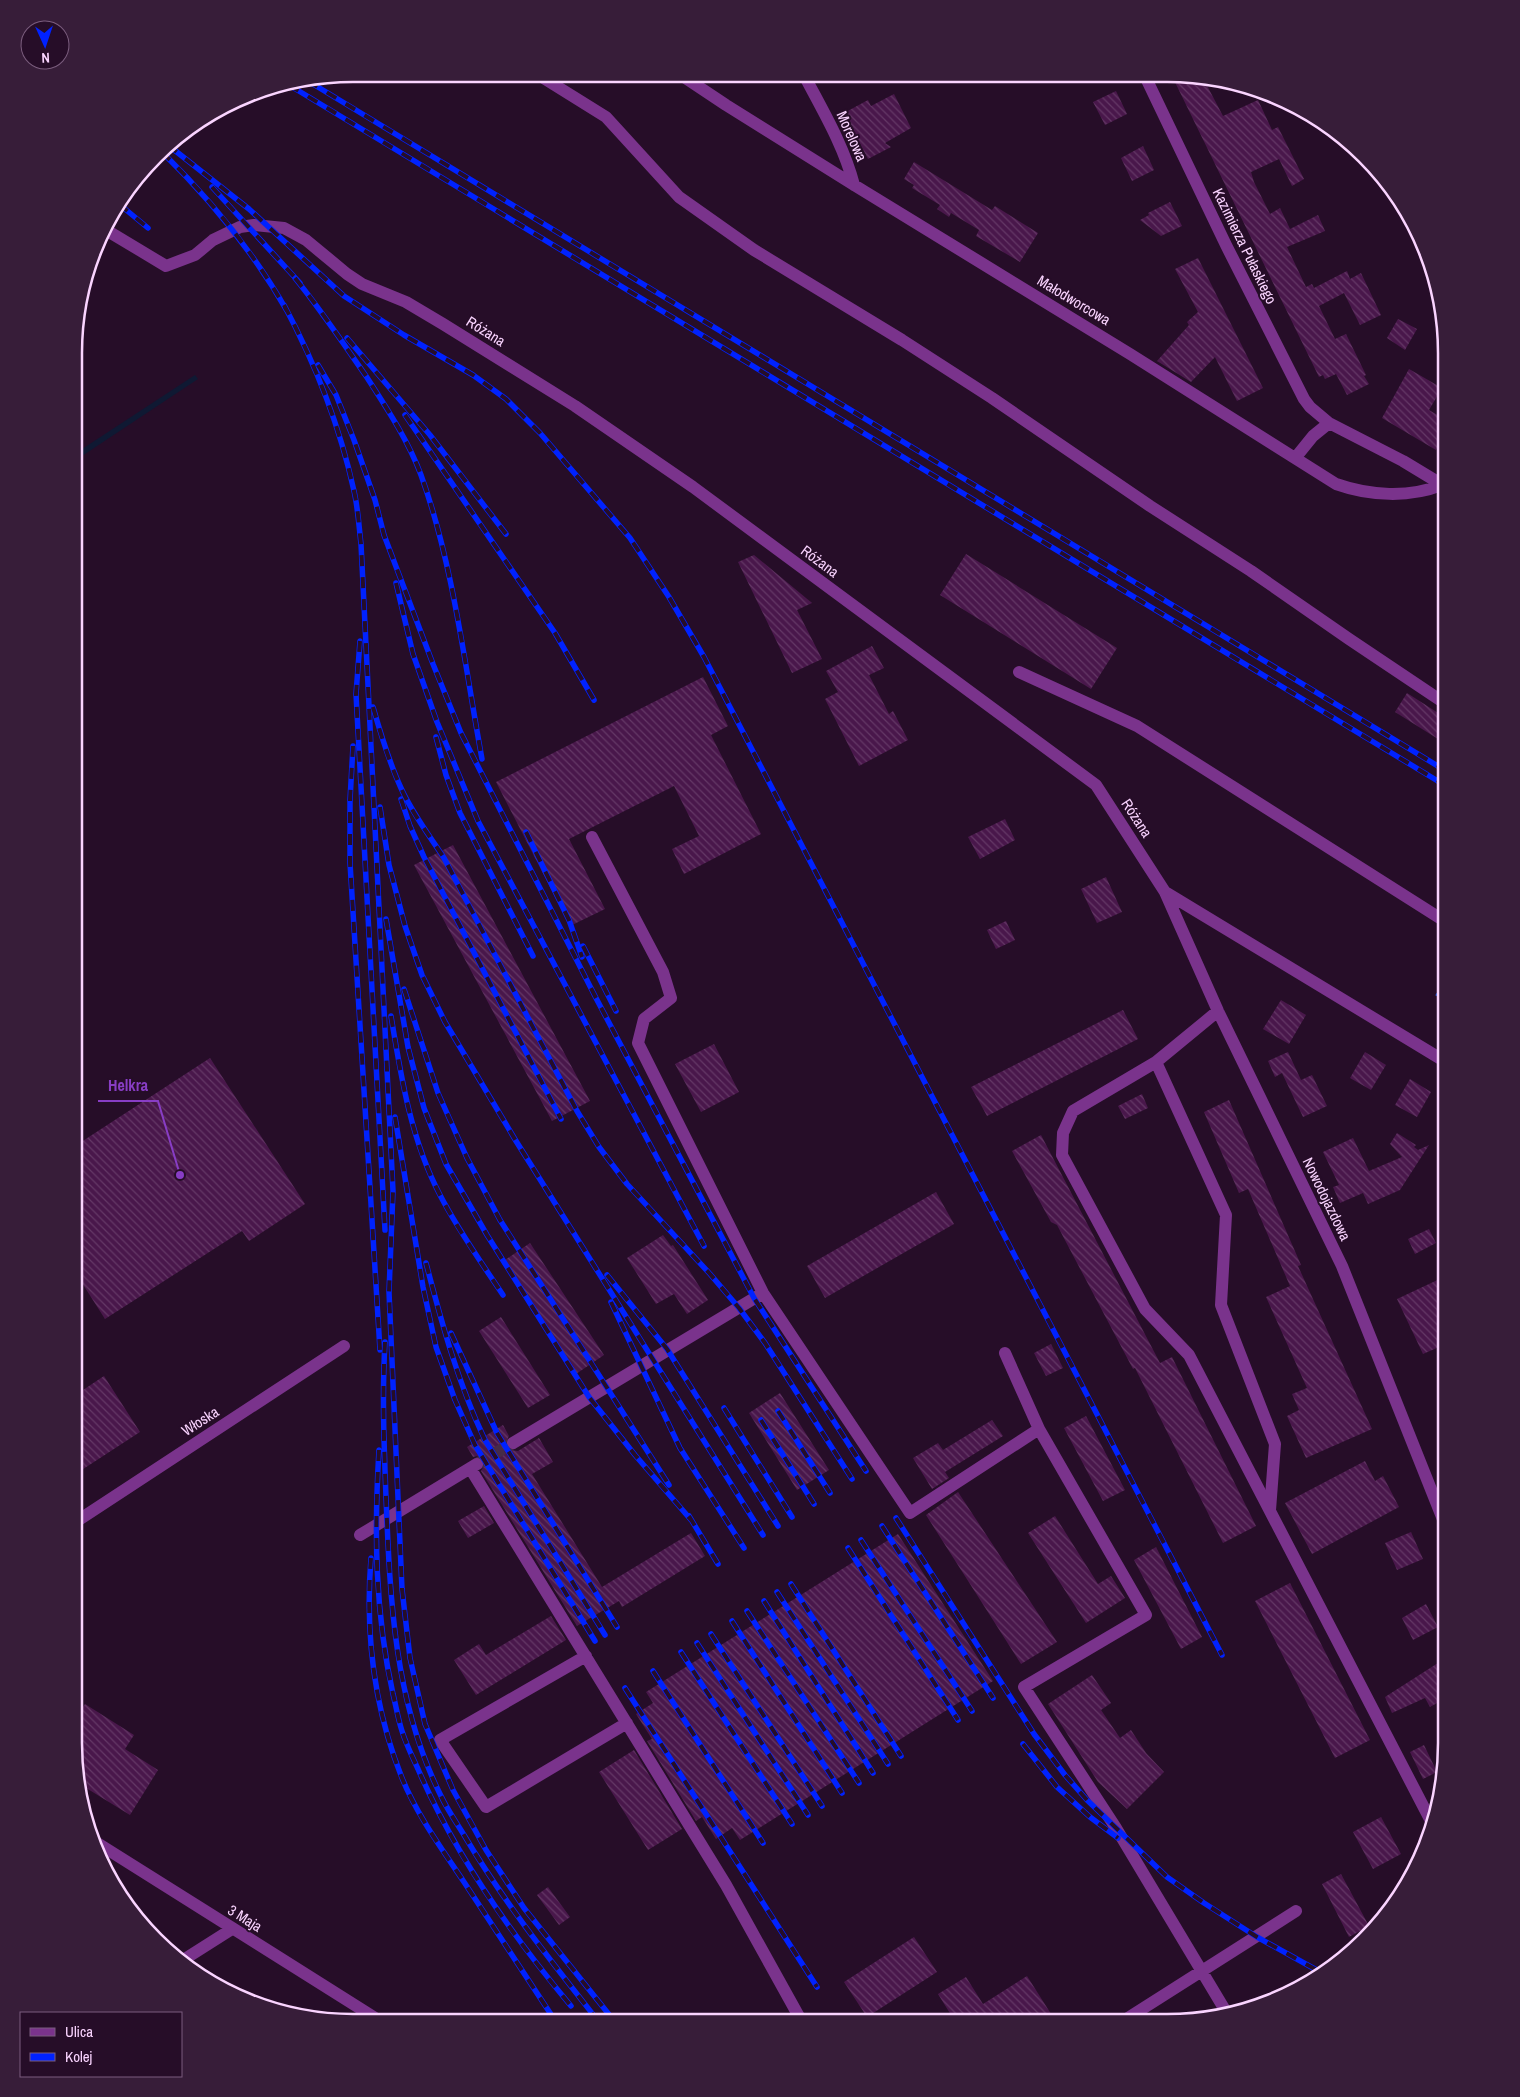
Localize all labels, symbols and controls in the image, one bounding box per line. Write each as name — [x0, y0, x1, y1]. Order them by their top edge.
north arrow — [20, 20, 70, 70]
text: N — [41, 49, 50, 67]
street label: Morelowa — [832, 107, 872, 165]
street label: Kazimierza Pułaskiego — [1208, 185, 1282, 308]
street label: Małodworcowa — [1033, 270, 1115, 330]
street label: Różana — [462, 311, 510, 351]
street label: Różana — [797, 540, 843, 582]
street label: Różana — [1117, 795, 1157, 842]
callout: Helkra — [98, 1070, 158, 1101]
text: Helkra — [108, 1074, 149, 1096]
street label: Nowodojazdowa — [1298, 1154, 1356, 1244]
street label: Włoska — [177, 1401, 223, 1441]
street label: 3 Maja — [224, 1899, 266, 1937]
legend — [20, 2012, 182, 2077]
text: Ulica — [65, 2021, 93, 2042]
text: Kolej — [65, 2046, 92, 2067]

